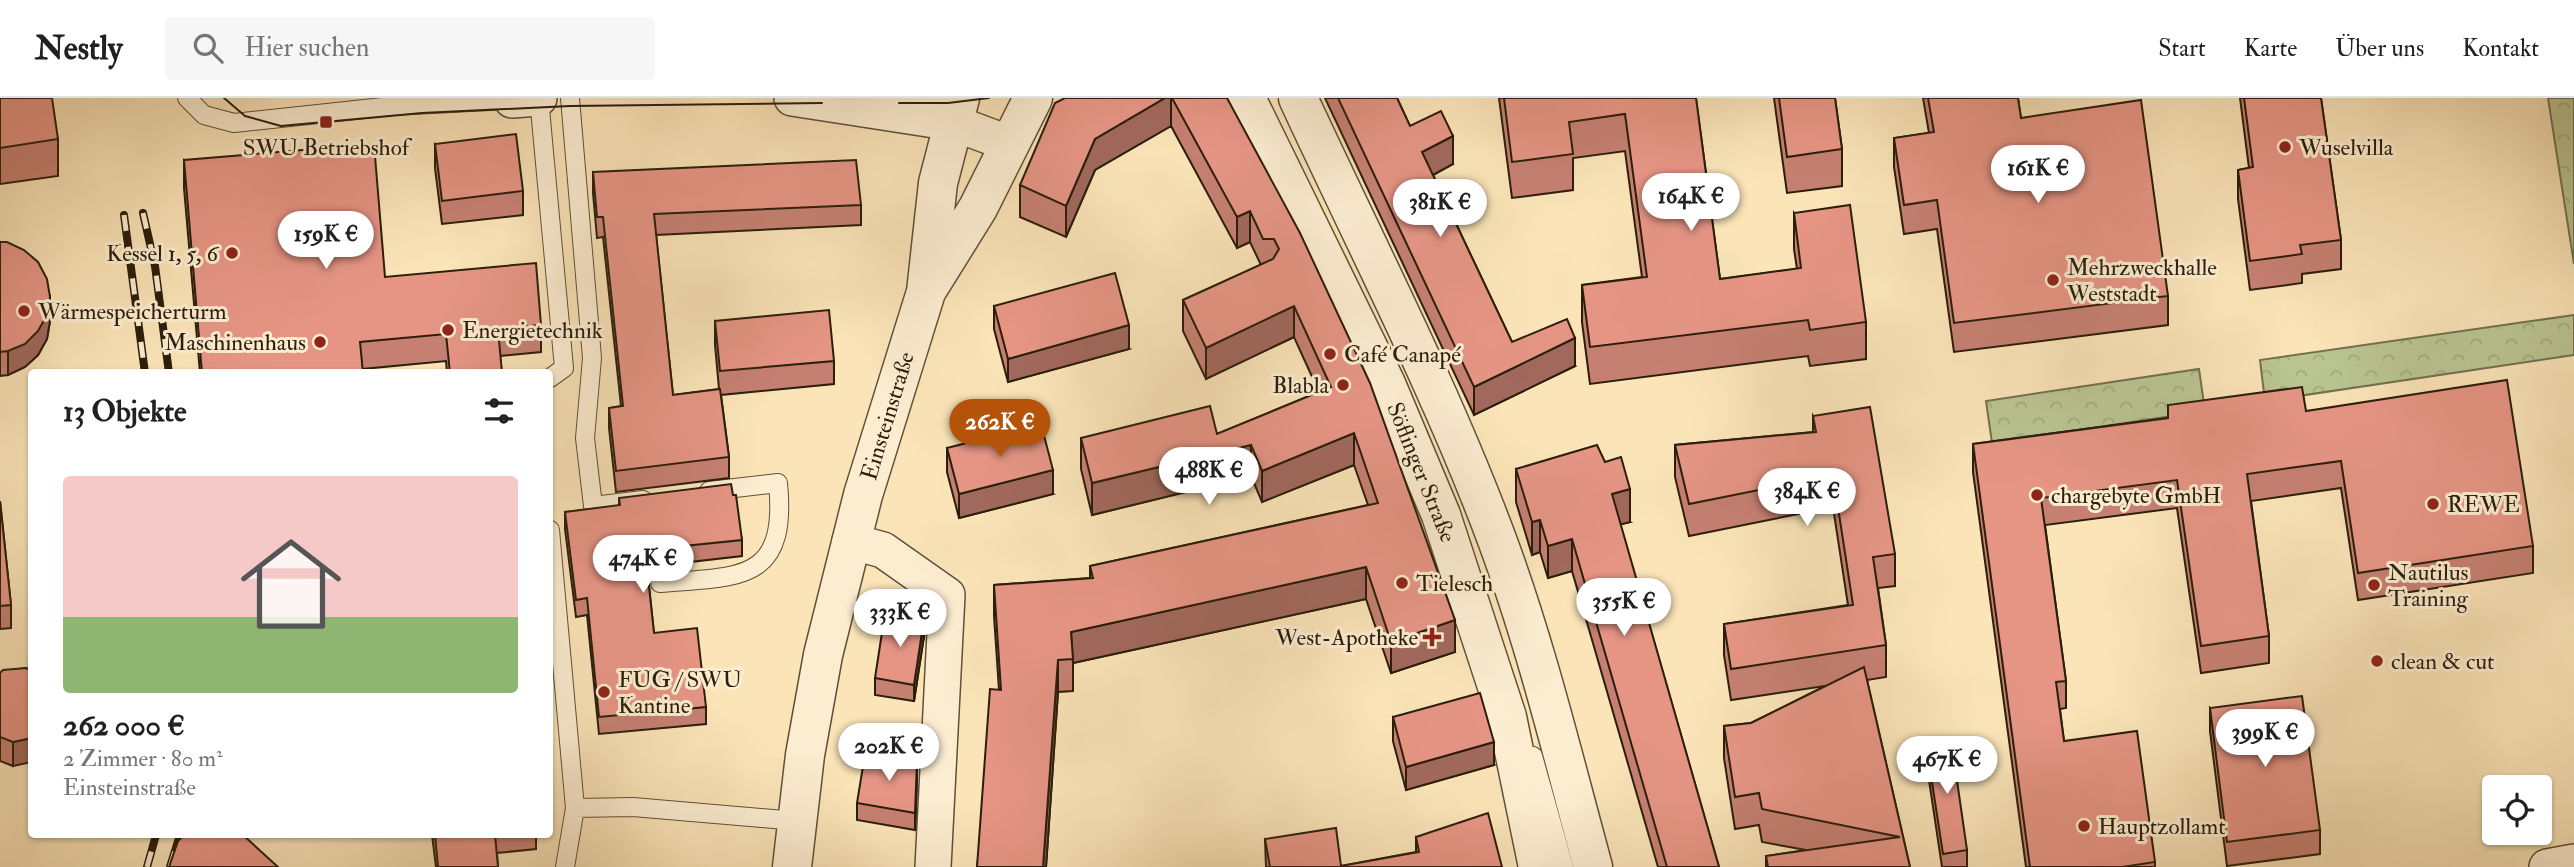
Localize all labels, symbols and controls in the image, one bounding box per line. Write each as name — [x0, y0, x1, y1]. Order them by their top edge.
search box — [165, 17, 655, 80]
text: Nestly — [35, 28, 123, 69]
icon: search — [189, 29, 227, 67]
text: Hier suchen — [245, 32, 369, 64]
text: Start — [2158, 33, 2206, 64]
text: Karte — [2244, 33, 2297, 64]
text: Über uns — [2335, 33, 2424, 64]
text: Kontakt — [2462, 33, 2539, 64]
marker: SWU Betriebshof — [318, 114, 334, 130]
place label: SWU Betriebshof — [243, 133, 413, 162]
place label: Wuselvilla — [2298, 133, 2394, 162]
marker: Wuselvilla — [2277, 139, 2293, 155]
pin: 161K € — [1981, 146, 2095, 205]
text: 161K € — [2007, 153, 2069, 182]
pin: 164K € — [1634, 174, 1748, 233]
pin: 381K € — [1383, 180, 1497, 239]
text: 164K € — [1658, 181, 1724, 210]
text: 381K € — [1409, 187, 1471, 216]
pin: 159K € — [269, 212, 383, 271]
text: 159K € — [294, 219, 358, 248]
place label: Kessel 1, 5, 6 — [106, 239, 219, 268]
marker: Kessel 1, 5, 6 — [224, 245, 240, 261]
place label: Mehrzweckhalle Weststadt — [2066, 253, 2217, 308]
marker: Mehrzweckhalle Weststadt — [2045, 272, 2061, 288]
place label: Wärmespeicherturm — [37, 297, 227, 327]
marker: Wärmespeicherturm — [16, 303, 32, 319]
place label: Energietechnik — [462, 316, 603, 345]
marker: Energietechnik — [440, 322, 456, 338]
place label: Maschinenhaus — [164, 328, 306, 357]
marker: Maschinenhaus — [312, 334, 328, 350]
place label: Café Canapé — [1344, 340, 1461, 370]
marker: Café Canapé — [1322, 346, 1338, 362]
street label: Einsteinstraße — [854, 348, 921, 484]
place label: Blabla — [1272, 371, 1330, 400]
marker: Blabla — [1335, 377, 1351, 393]
icon: filters — [480, 392, 518, 430]
text: 13 Objekte — [63, 393, 187, 430]
street label: Söflinger Straße — [1380, 398, 1463, 547]
pin: 262K € — [943, 400, 1057, 459]
text: 262K € — [965, 407, 1035, 436]
pin: 488K € — [1152, 448, 1266, 507]
text: 488K € — [1175, 455, 1243, 484]
pin: 384K € — [1750, 468, 1864, 528]
text: 384K € — [1774, 476, 1840, 505]
place label: chargebyte GmbH — [2051, 481, 2221, 510]
marker: chargebyte GmbH — [2029, 487, 2045, 503]
place label: REWE — [2447, 490, 2520, 519]
marker: REWE — [2425, 496, 2441, 512]
icon: home — [228, 521, 354, 647]
pin: 474K € — [586, 536, 700, 595]
text: 474K € — [609, 543, 677, 572]
place label: Nautilus Training — [2388, 558, 2469, 613]
place label: Tielesch — [1416, 569, 1493, 598]
marker: Tielesch — [1394, 575, 1410, 591]
marker: Nautilus Training — [2366, 577, 2382, 593]
pin: 355K € — [1567, 578, 1681, 638]
text: 355K € — [1592, 586, 1656, 615]
pin: 333K € — [843, 589, 957, 649]
text: 333K € — [870, 597, 930, 626]
place label: West-Apotheke — [1274, 623, 1418, 653]
marker: West-Apotheke — [1424, 629, 1440, 645]
place label: clean & cut — [2391, 647, 2495, 676]
marker: clean & cut — [2369, 653, 2385, 669]
place label: FUG / SWU Kantine — [618, 665, 742, 720]
marker: FUG / SWU Kantine — [596, 684, 612, 700]
text: 262 000 € — [63, 707, 185, 744]
pin: 399K € — [2208, 710, 2322, 769]
text: 399K € — [2232, 717, 2298, 746]
pin: 202K € — [832, 724, 946, 783]
text: 202K € — [854, 731, 924, 760]
pin: 467K € — [1890, 736, 2004, 796]
text: 2 Zimmer · 80 m² — [63, 744, 223, 773]
text: 467K € — [1913, 744, 1981, 773]
text: Einsteinstraße — [63, 773, 196, 802]
map controls — [2482, 775, 2552, 845]
button: locate — [2482, 775, 2552, 845]
place label: Hauptzollamt — [2098, 812, 2226, 842]
marker: Hauptzollamt — [2076, 818, 2092, 834]

